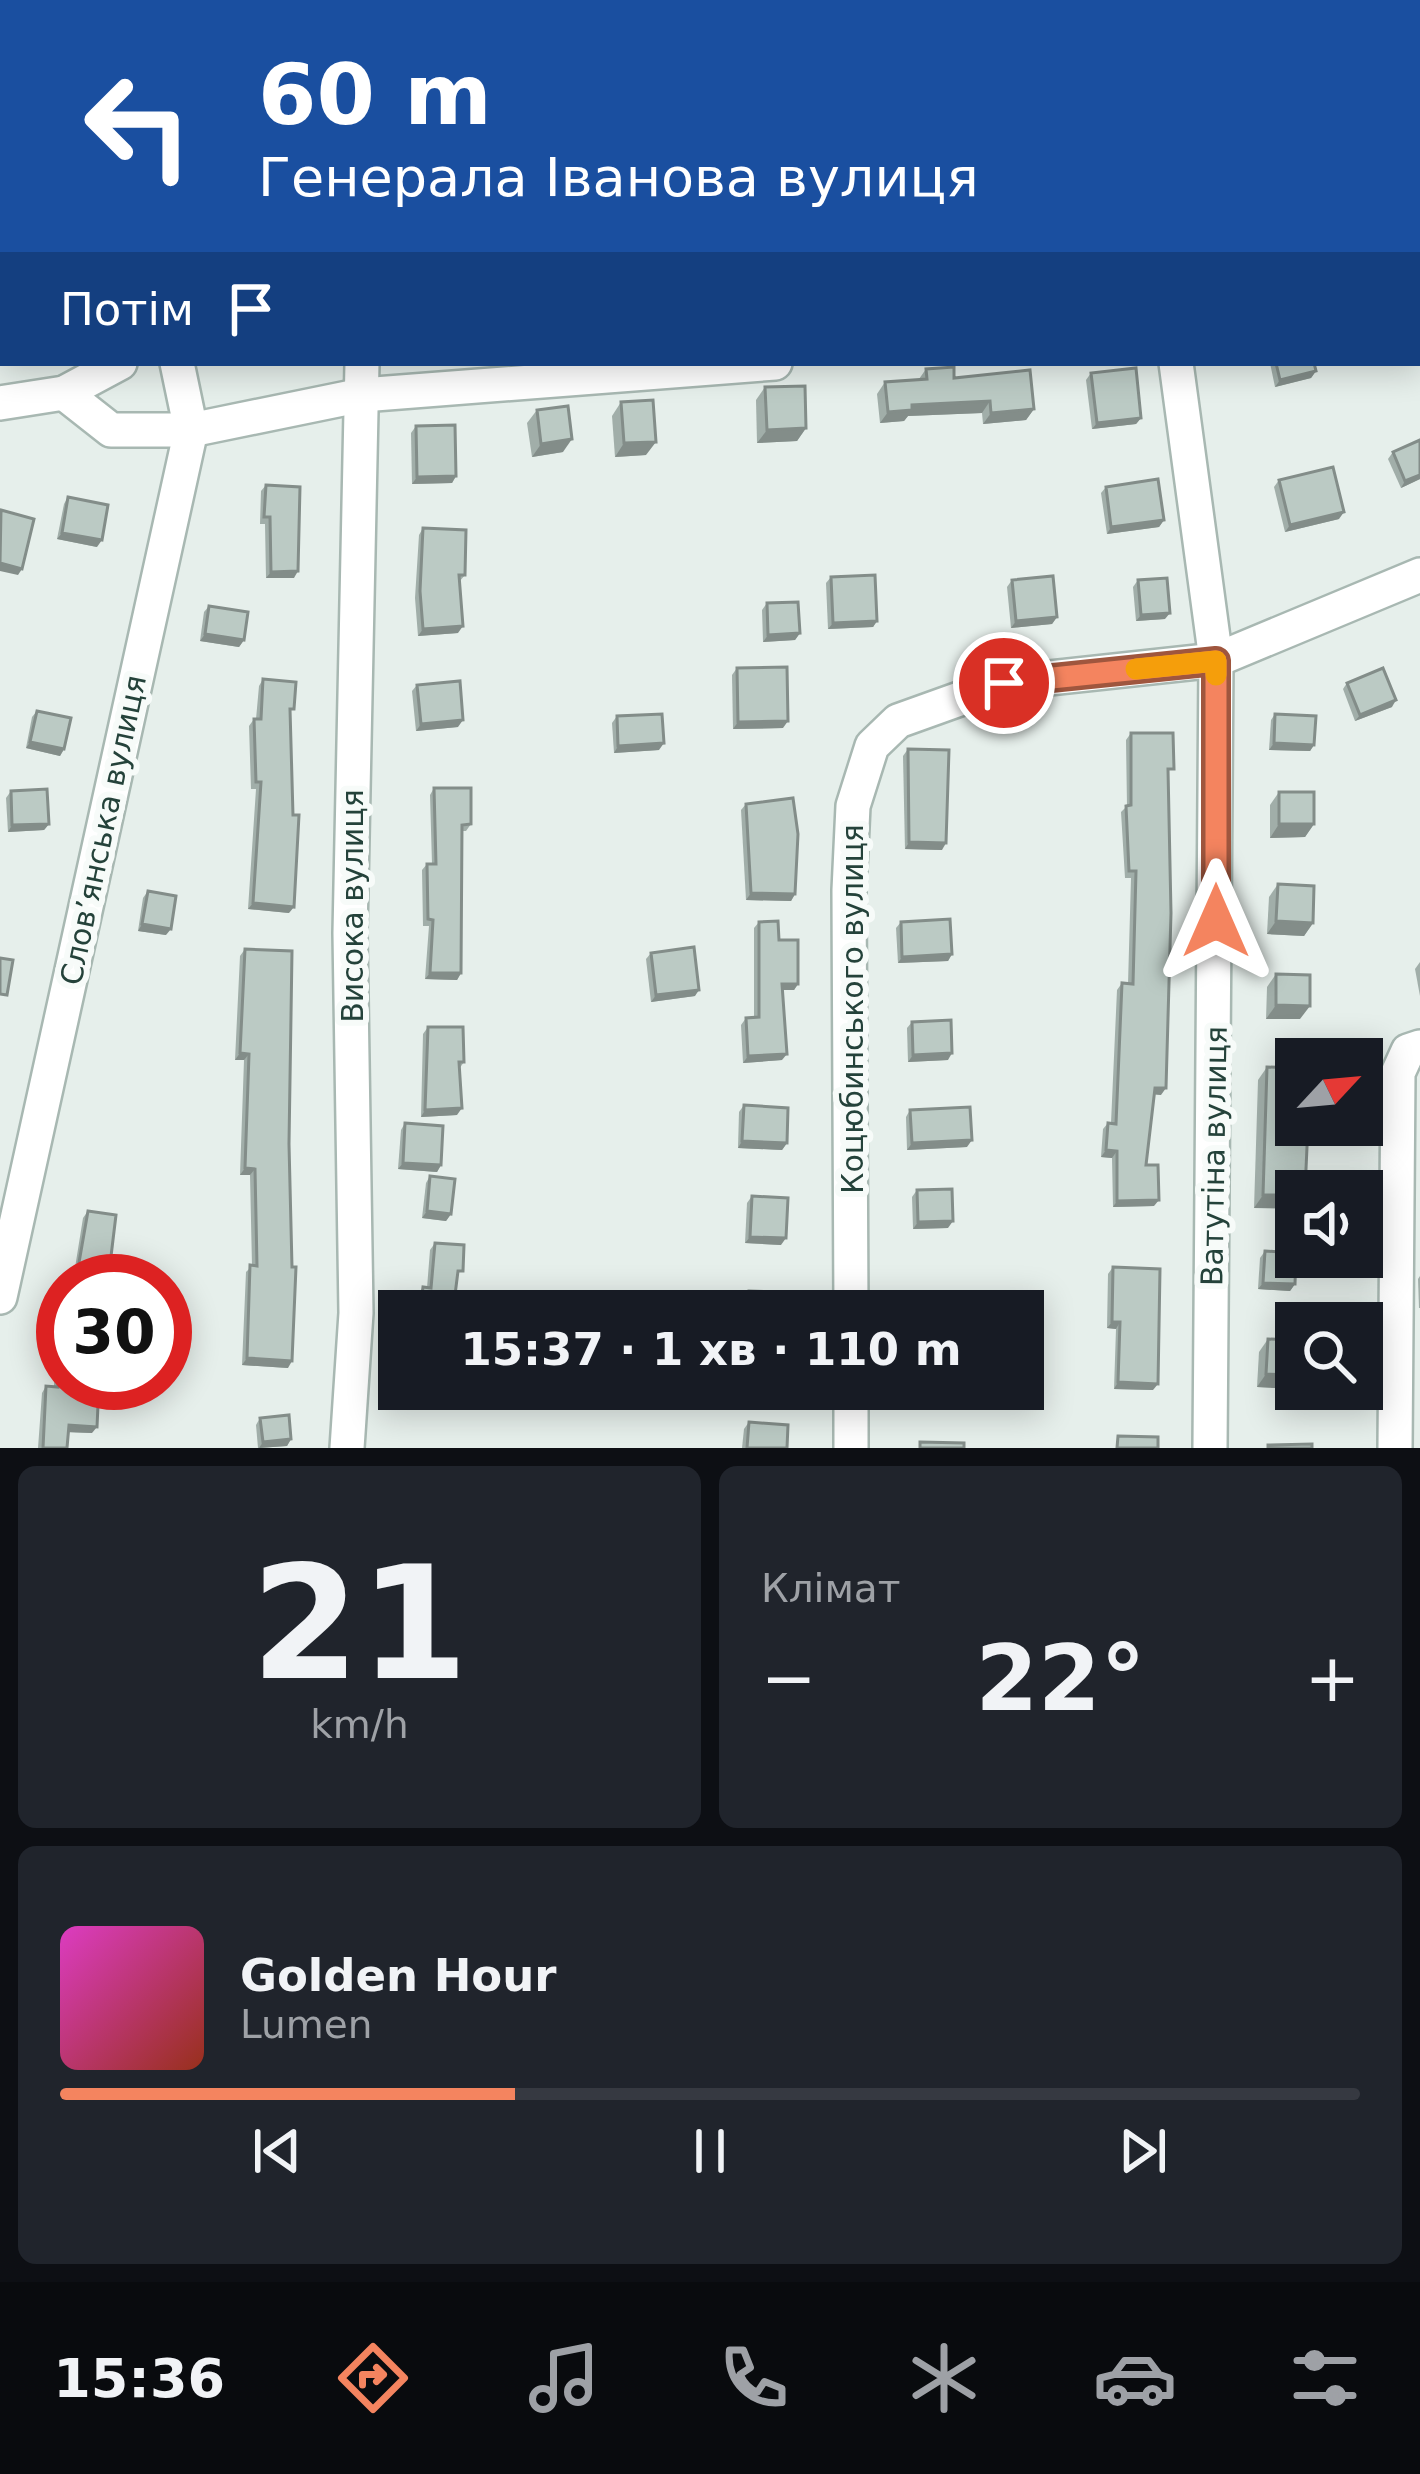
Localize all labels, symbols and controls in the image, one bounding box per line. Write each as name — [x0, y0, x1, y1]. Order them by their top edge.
text: 60 m — [258, 46, 492, 144]
icon: left — [60, 48, 216, 204]
text: Генерала Іванова вулиця — [258, 146, 979, 209]
icon: arrive — [218, 276, 284, 342]
text: Потім — [60, 283, 194, 336]
pin — [953, 632, 1055, 734]
icon: arrive — [971, 650, 1037, 716]
street label: Слов’янська вулиця — [53, 672, 153, 988]
street label: Висока вулиця — [335, 789, 370, 1023]
street label: Коцюбинського вулиця — [835, 824, 870, 1194]
position arrow — [1153, 858, 1279, 984]
street label: Ватутіна вулиця — [1194, 1026, 1234, 1286]
north arrow — [1275, 1038, 1383, 1146]
map controls — [1275, 1038, 1383, 1410]
button: sound — [1275, 1170, 1383, 1278]
speed limit sign: 30 — [36, 1254, 192, 1410]
button: search — [1275, 1302, 1383, 1410]
text: 15:37 · 1 хв · 110 m — [460, 1323, 962, 1376]
text: 21 — [251, 1533, 468, 1715]
text: Клімат — [761, 1566, 901, 1611]
text: 22° — [975, 1626, 1146, 1731]
text: − — [761, 1640, 816, 1717]
text: + — [1305, 1640, 1360, 1717]
text: km/h — [310, 1702, 409, 1747]
text: Golden Hour — [240, 1949, 557, 2002]
text: Lumen — [240, 2002, 372, 2047]
icon: previous — [244, 2118, 310, 2184]
icon: pause — [677, 2118, 743, 2184]
icon: next — [1110, 2118, 1176, 2184]
icon: directions — [331, 2336, 415, 2420]
icon: music — [522, 2336, 606, 2420]
icon: phone — [712, 2336, 796, 2420]
icon: climate — [902, 2336, 986, 2420]
icon: car — [1093, 2336, 1177, 2420]
icon: filters — [1283, 2336, 1367, 2420]
text: 15:36 — [53, 2347, 225, 2410]

